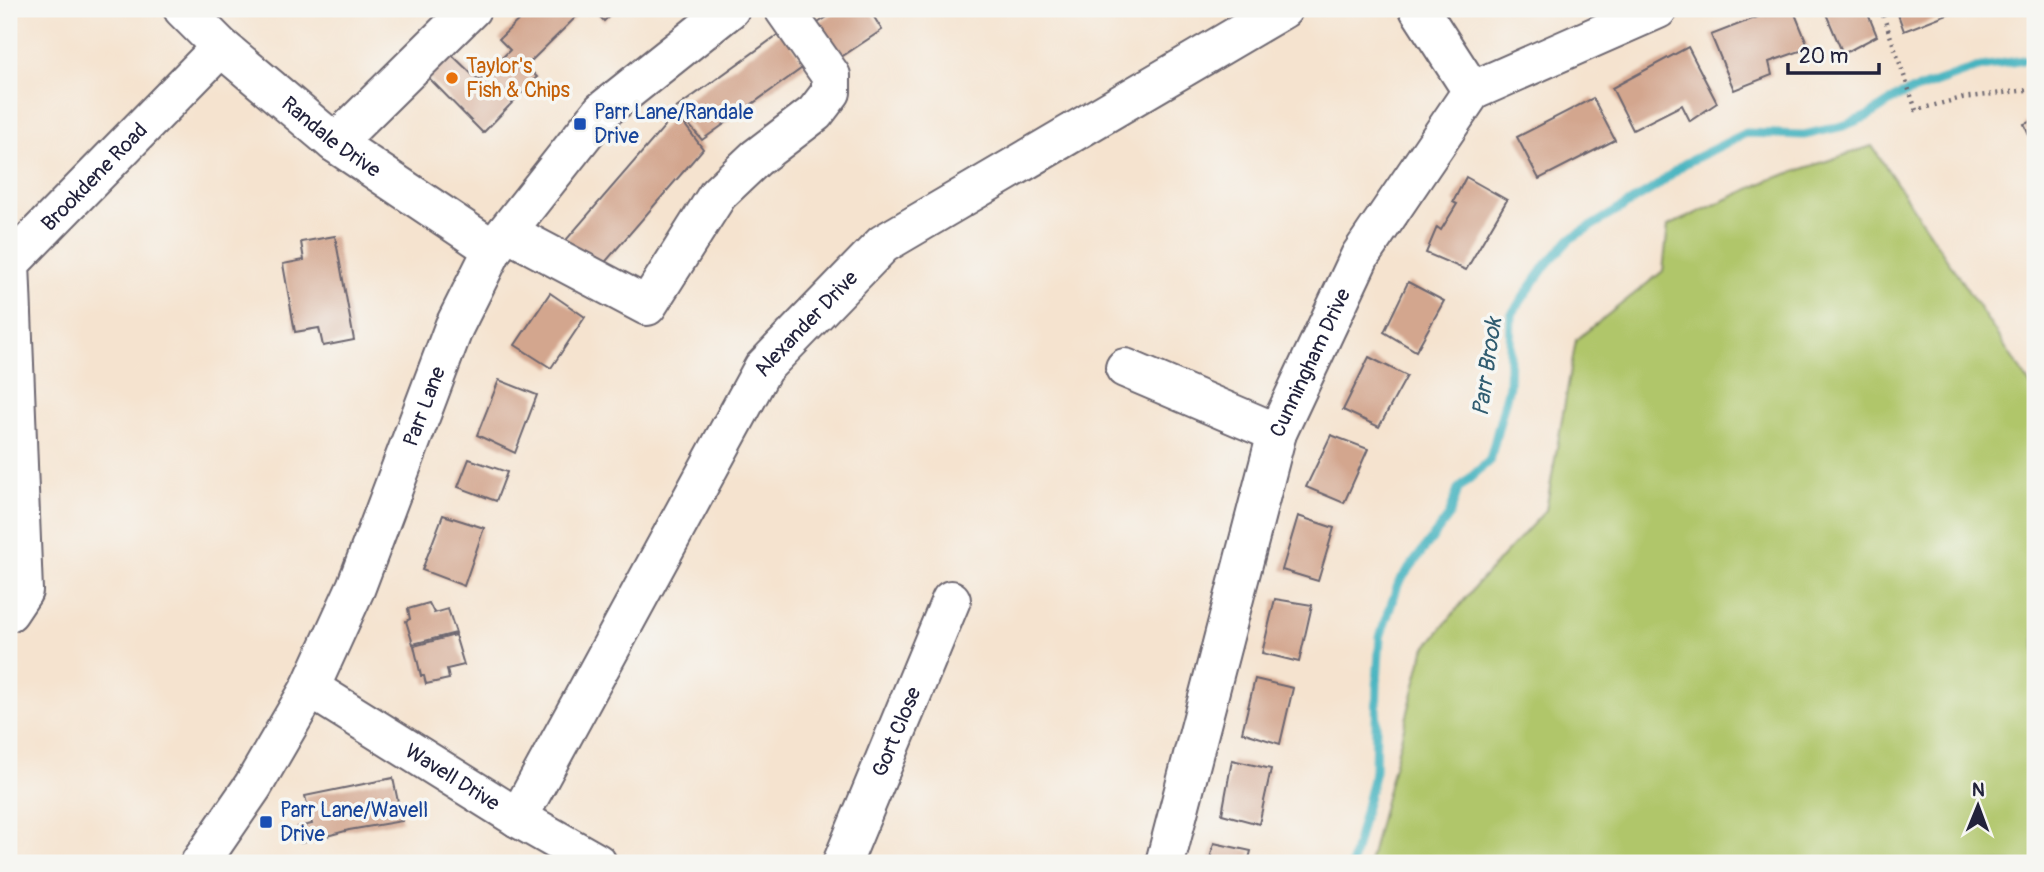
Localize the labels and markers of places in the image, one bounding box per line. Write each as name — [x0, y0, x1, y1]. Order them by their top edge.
place label: Taylor's Fish & Chips — [466, 53, 571, 104]
marker: Taylor's Fish & Chips — [444, 70, 460, 86]
place label: Parr Lane/Randale Drive — [594, 99, 754, 150]
marker: Parr Lane/Randale Drive — [572, 116, 588, 132]
place label: Parr Lane/Wavell Drive — [280, 797, 428, 848]
marker: Parr Lane/Wavell Drive — [258, 814, 274, 830]

